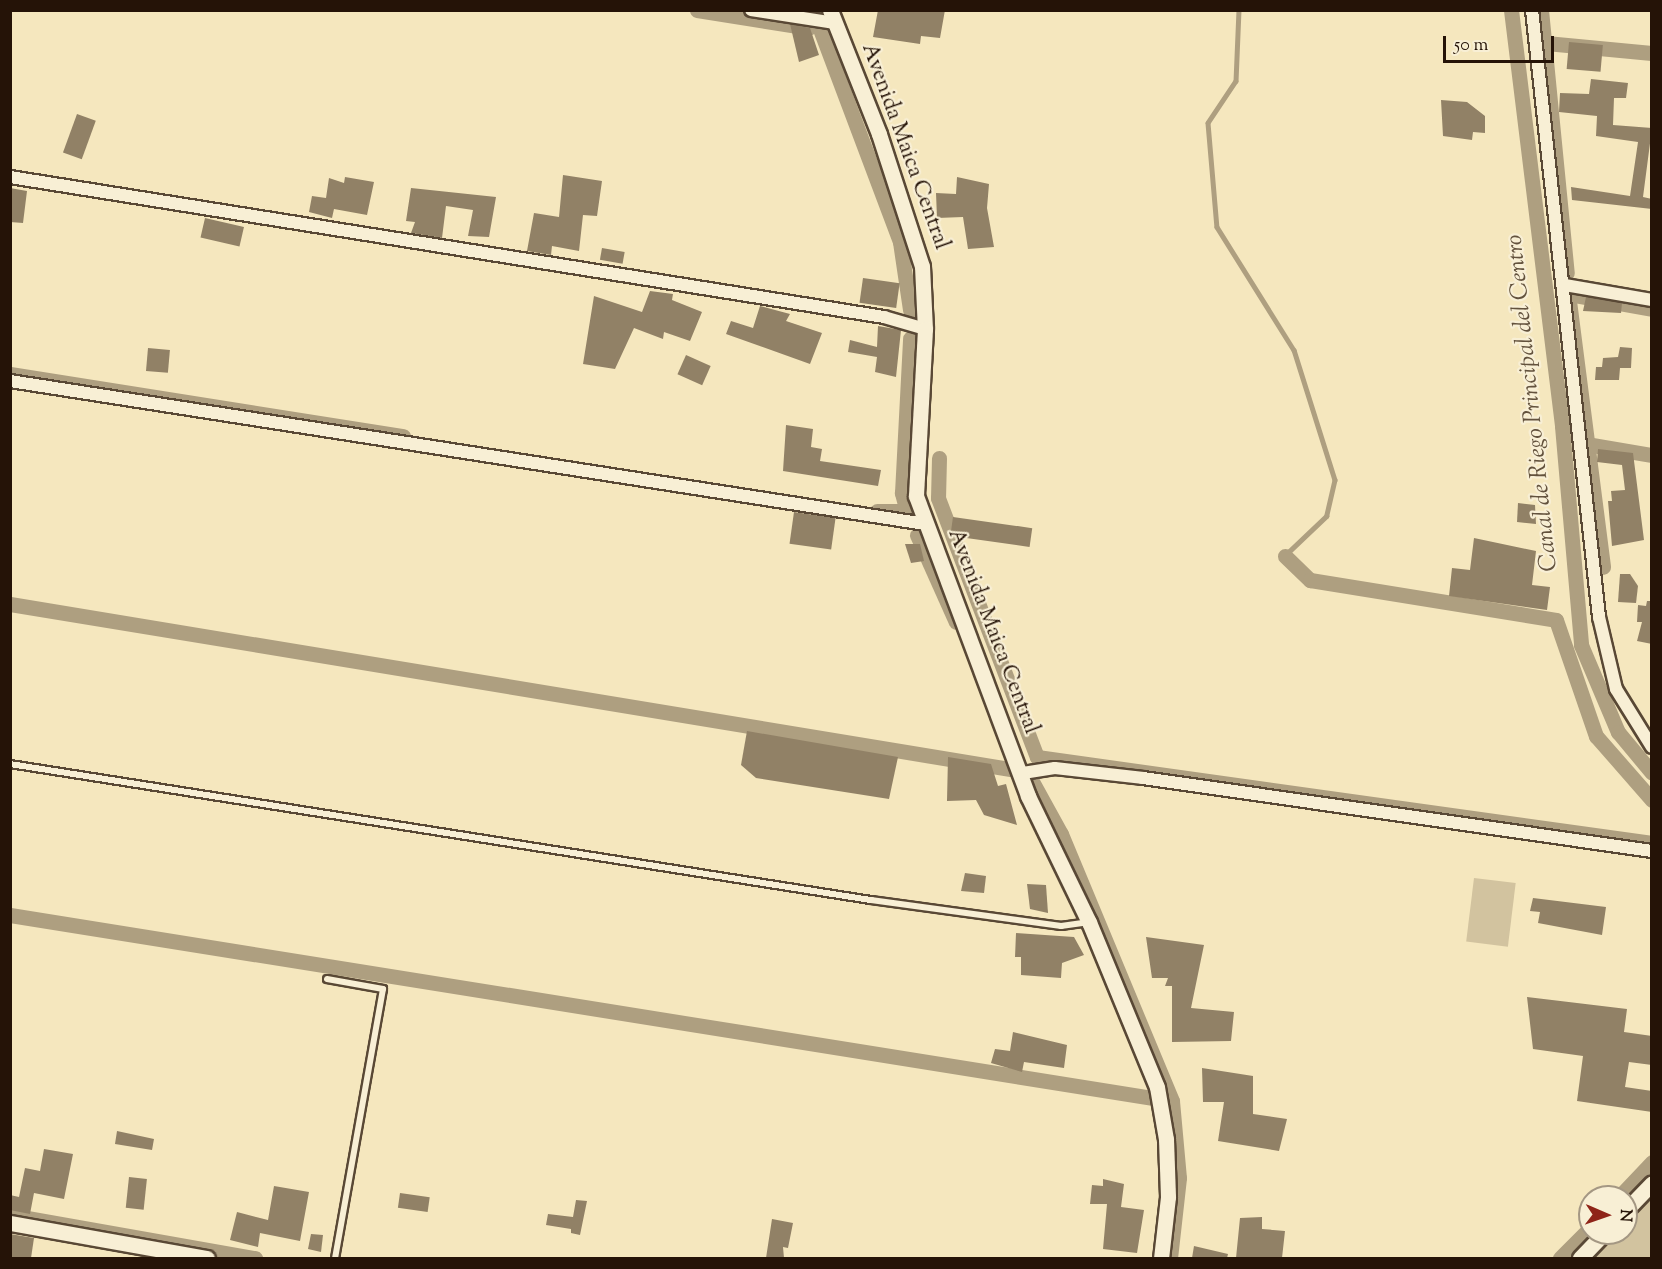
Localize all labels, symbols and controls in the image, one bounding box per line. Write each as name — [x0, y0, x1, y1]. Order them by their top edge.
scale bar — [1446, 24, 1557, 62]
text: 50 m — [1454, 33, 1488, 59]
street label: Avenida Maica Central — [854, 40, 954, 254]
water label: Canal de Riego Principal del Centro — [1501, 233, 1565, 573]
street label: Avenida Maica Central — [941, 526, 1043, 738]
north arrow — [1578, 1185, 1638, 1245]
text: N — [1613, 1209, 1636, 1222]

